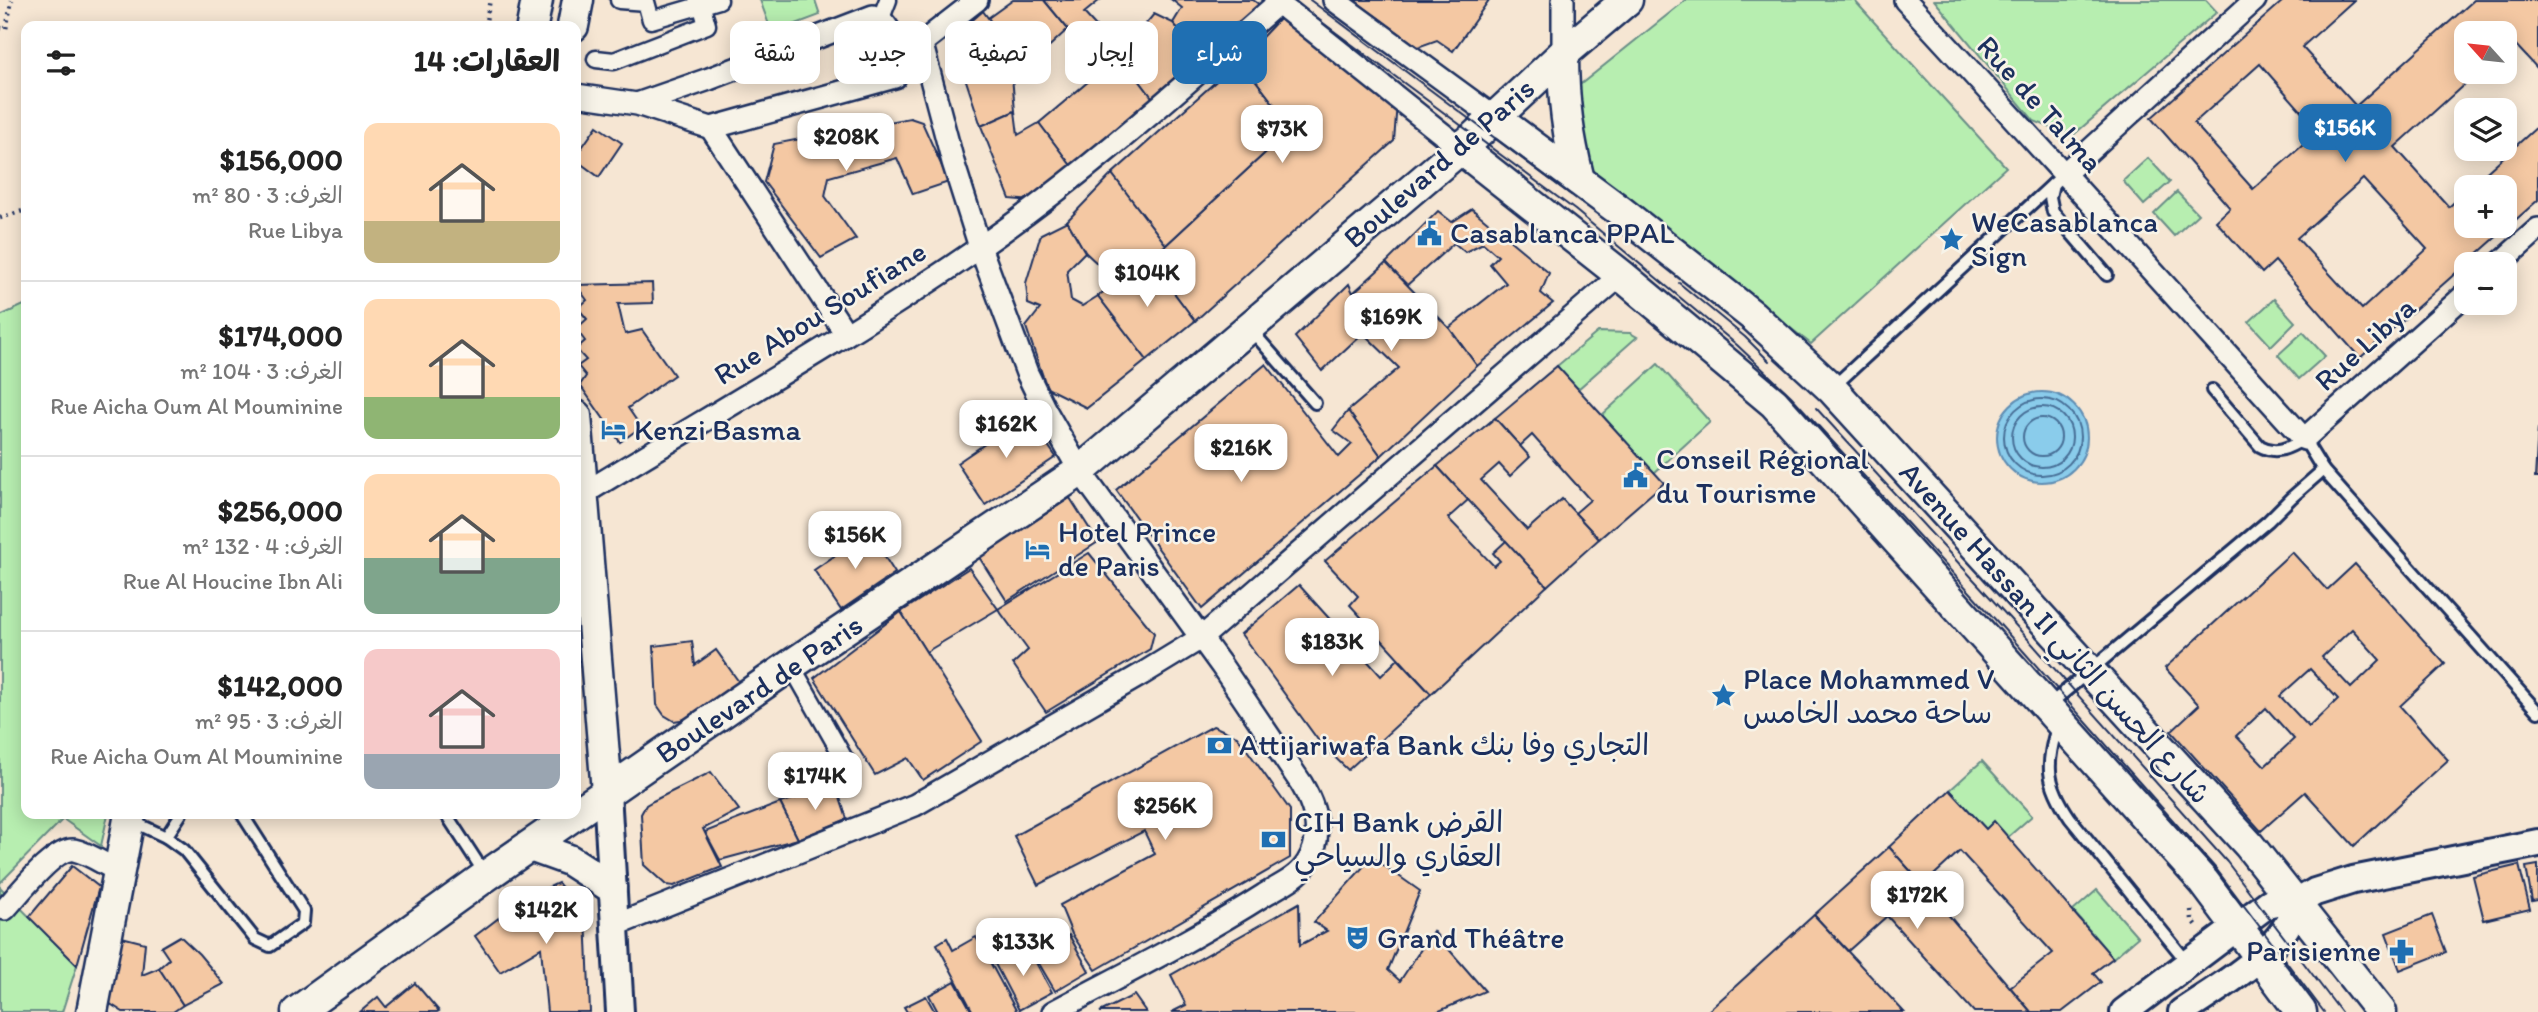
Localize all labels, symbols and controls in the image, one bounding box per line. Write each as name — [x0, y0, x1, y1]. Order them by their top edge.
chip: شقة — [730, 21, 820, 84]
chip: جديد — [834, 21, 931, 84]
chip: تصفية — [945, 21, 1051, 84]
chip: إيجار — [1065, 21, 1158, 84]
chip: شراء — [1172, 21, 1267, 84]
north arrow — [2454, 21, 2516, 84]
map controls — [2454, 21, 2517, 315]
street label: Rue de Talma — [1969, 28, 2112, 180]
text: العقارات: 14 — [413, 42, 560, 79]
icon: filters — [42, 44, 80, 82]
street label: Boulevard de Paris — [1335, 69, 1542, 256]
button: layers — [2454, 98, 2517, 161]
pin: $156K — [2296, 104, 2394, 164]
pin: $73K — [1241, 106, 1323, 165]
text: $156K — [2314, 113, 2376, 141]
pin: $208K — [797, 114, 895, 173]
text: $73K — [1257, 114, 1307, 142]
text: $208K — [813, 122, 879, 150]
text: $156,000 — [220, 141, 343, 178]
icon: home — [420, 151, 504, 235]
button: + — [2454, 175, 2517, 238]
text: الغرف: 3 · 80 m² — [192, 181, 343, 209]
place label: WeCasablanca Sign — [1971, 203, 2158, 274]
place label: Casablanca PPAL — [1450, 214, 1674, 251]
text: Rue Libya — [248, 216, 343, 244]
public building icon: Casablanca PPAL — [1416, 219, 1444, 247]
place icon: WeCasablanca Sign — [1937, 225, 1965, 253]
street label: Rue Abou Soufiane — [707, 232, 933, 393]
pin: $104K — [1098, 250, 1196, 309]
button: − — [2454, 252, 2517, 315]
text: $104K — [1114, 258, 1180, 286]
street label: Rue Libya — [2306, 288, 2423, 399]
pin: $169K — [1342, 294, 1440, 353]
text: $169K — [1360, 302, 1422, 330]
text: $174,000 — [218, 317, 343, 354]
icon: home — [420, 327, 504, 411]
text: الغرف: 3 · 104 m² — [180, 357, 343, 385]
text: Rue Aicha Oum Al Mouminine — [50, 392, 343, 420]
pin: $162K — [957, 400, 1055, 460]
text: $162K — [975, 409, 1037, 437]
place label: Kenzi Basma — [634, 411, 802, 448]
hotel icon: Kenzi Basma — [600, 416, 628, 444]
pin: $216K — [1192, 424, 1290, 484]
text: $216K — [1210, 433, 1272, 461]
place label: Conseil Régional du Tourisme — [1656, 440, 1869, 511]
street label: Avenue Hassan II شارع الحسن الثاني — [1886, 454, 2219, 817]
public building icon: Conseil Régional du Tourisme — [1622, 462, 1650, 490]
text: $256,000 — [218, 492, 343, 529]
icon: home — [420, 502, 504, 586]
pin: $156K — [806, 512, 904, 571]
place label: Hotel Prince de Paris — [1058, 513, 1216, 584]
text: $156K — [824, 520, 886, 548]
text: الغرف: 4 · 132 m² — [182, 532, 343, 560]
hotel icon: Hotel Prince de Paris — [1024, 535, 1052, 563]
text: Rue Al Houcine Ibn Ali — [123, 567, 343, 595]
street label: Boulevard de Paris — [648, 606, 869, 771]
pin: $183K — [1283, 618, 1381, 678]
text: $183K — [1301, 627, 1363, 655]
place label: Place Mohammed V ساحة محمد الخامس — [1743, 660, 1995, 731]
text: $142,000 — [218, 667, 343, 704]
icon: home — [420, 677, 504, 761]
place icon: Place Mohammed V ساحة محمد الخامس — [1709, 682, 1737, 710]
text: الغرف: 3 · 95 m² — [195, 707, 343, 735]
place label: Attijariwafa Bank التجاري وفا بنك — [1239, 726, 1650, 766]
bank icon: Attijariwafa Bank التجاري وفا بنك — [1205, 731, 1233, 759]
text: Rue Aicha Oum Al Mouminine — [50, 742, 343, 770]
pin: $174K — [766, 752, 864, 812]
text: $174K — [784, 761, 846, 789]
pin: $256K — [1116, 782, 1214, 842]
text: $256K — [1134, 791, 1196, 819]
place label: CIH Bank القرض العقاري والسياحي — [1294, 803, 1503, 882]
bank icon: CIH Bank القرض العقاري والسياحي — [1260, 825, 1288, 853]
pin: $172K — [1868, 872, 1966, 931]
text: $172K — [1887, 880, 1947, 908]
pin: $142K — [497, 886, 595, 946]
text: $142K — [515, 895, 577, 923]
pin: $133K — [974, 918, 1072, 978]
place label: Grand Théâtre — [1377, 919, 1565, 956]
theatre icon: Grand Théâtre — [1343, 924, 1371, 952]
text: $133K — [992, 927, 1054, 955]
place label: Parisienne — [2246, 932, 2381, 969]
pharmacy icon: Parisienne — [2387, 937, 2415, 965]

